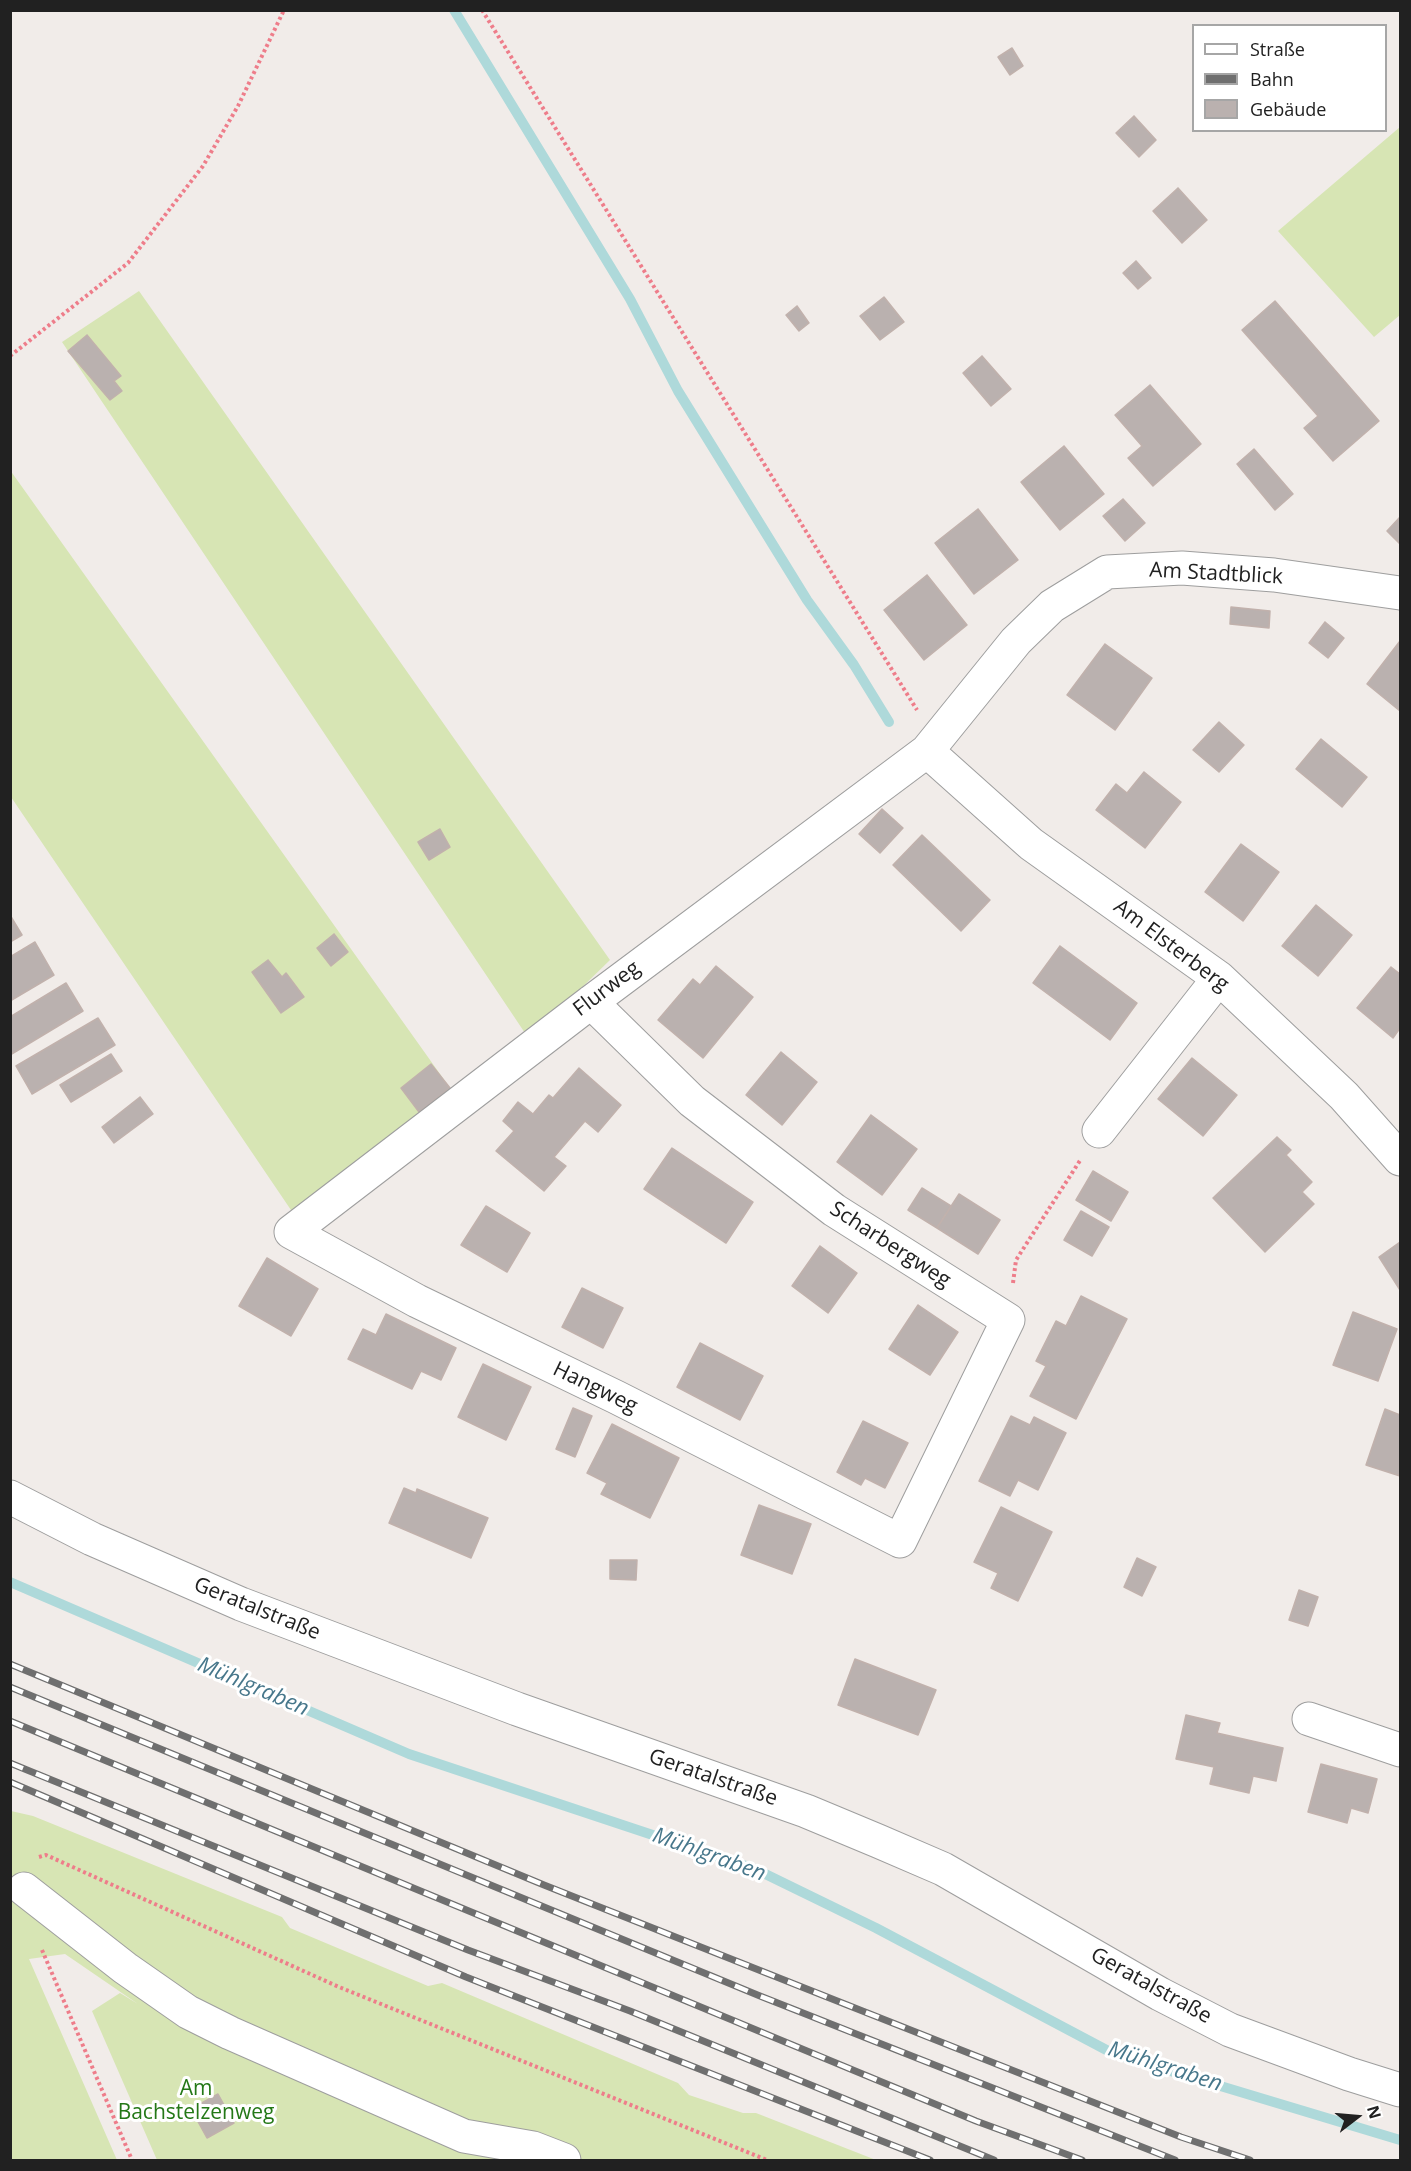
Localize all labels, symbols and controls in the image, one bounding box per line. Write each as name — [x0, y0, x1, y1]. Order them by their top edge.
legend — [1192, 24, 1387, 132]
text: Straße — [1250, 37, 1305, 61]
text: Bahn — [1250, 67, 1294, 91]
text: Gebäude — [1250, 97, 1326, 121]
street label: Am Stadtblick — [1149, 558, 1283, 590]
street label: Am Elsterberg — [1108, 895, 1234, 997]
street label: Flurweg — [569, 956, 645, 1022]
street label: Scharbergweg — [825, 1197, 955, 1293]
street label: Hangweg — [549, 1357, 641, 1419]
street label: Geratalstraße — [190, 1572, 324, 1646]
water label: Mühlgraben — [193, 1652, 313, 1722]
street label: Geratalstraße — [645, 1744, 781, 1812]
water label: Mühlgraben — [649, 1822, 769, 1888]
street label: Geratalstraße — [1086, 1942, 1216, 2030]
water label: Mühlgraben — [1105, 2036, 1225, 2098]
park label: Am Bachstelzenweg — [118, 2076, 274, 2126]
north arrow — [1327, 2087, 1387, 2147]
text: N — [1362, 2103, 1387, 2121]

